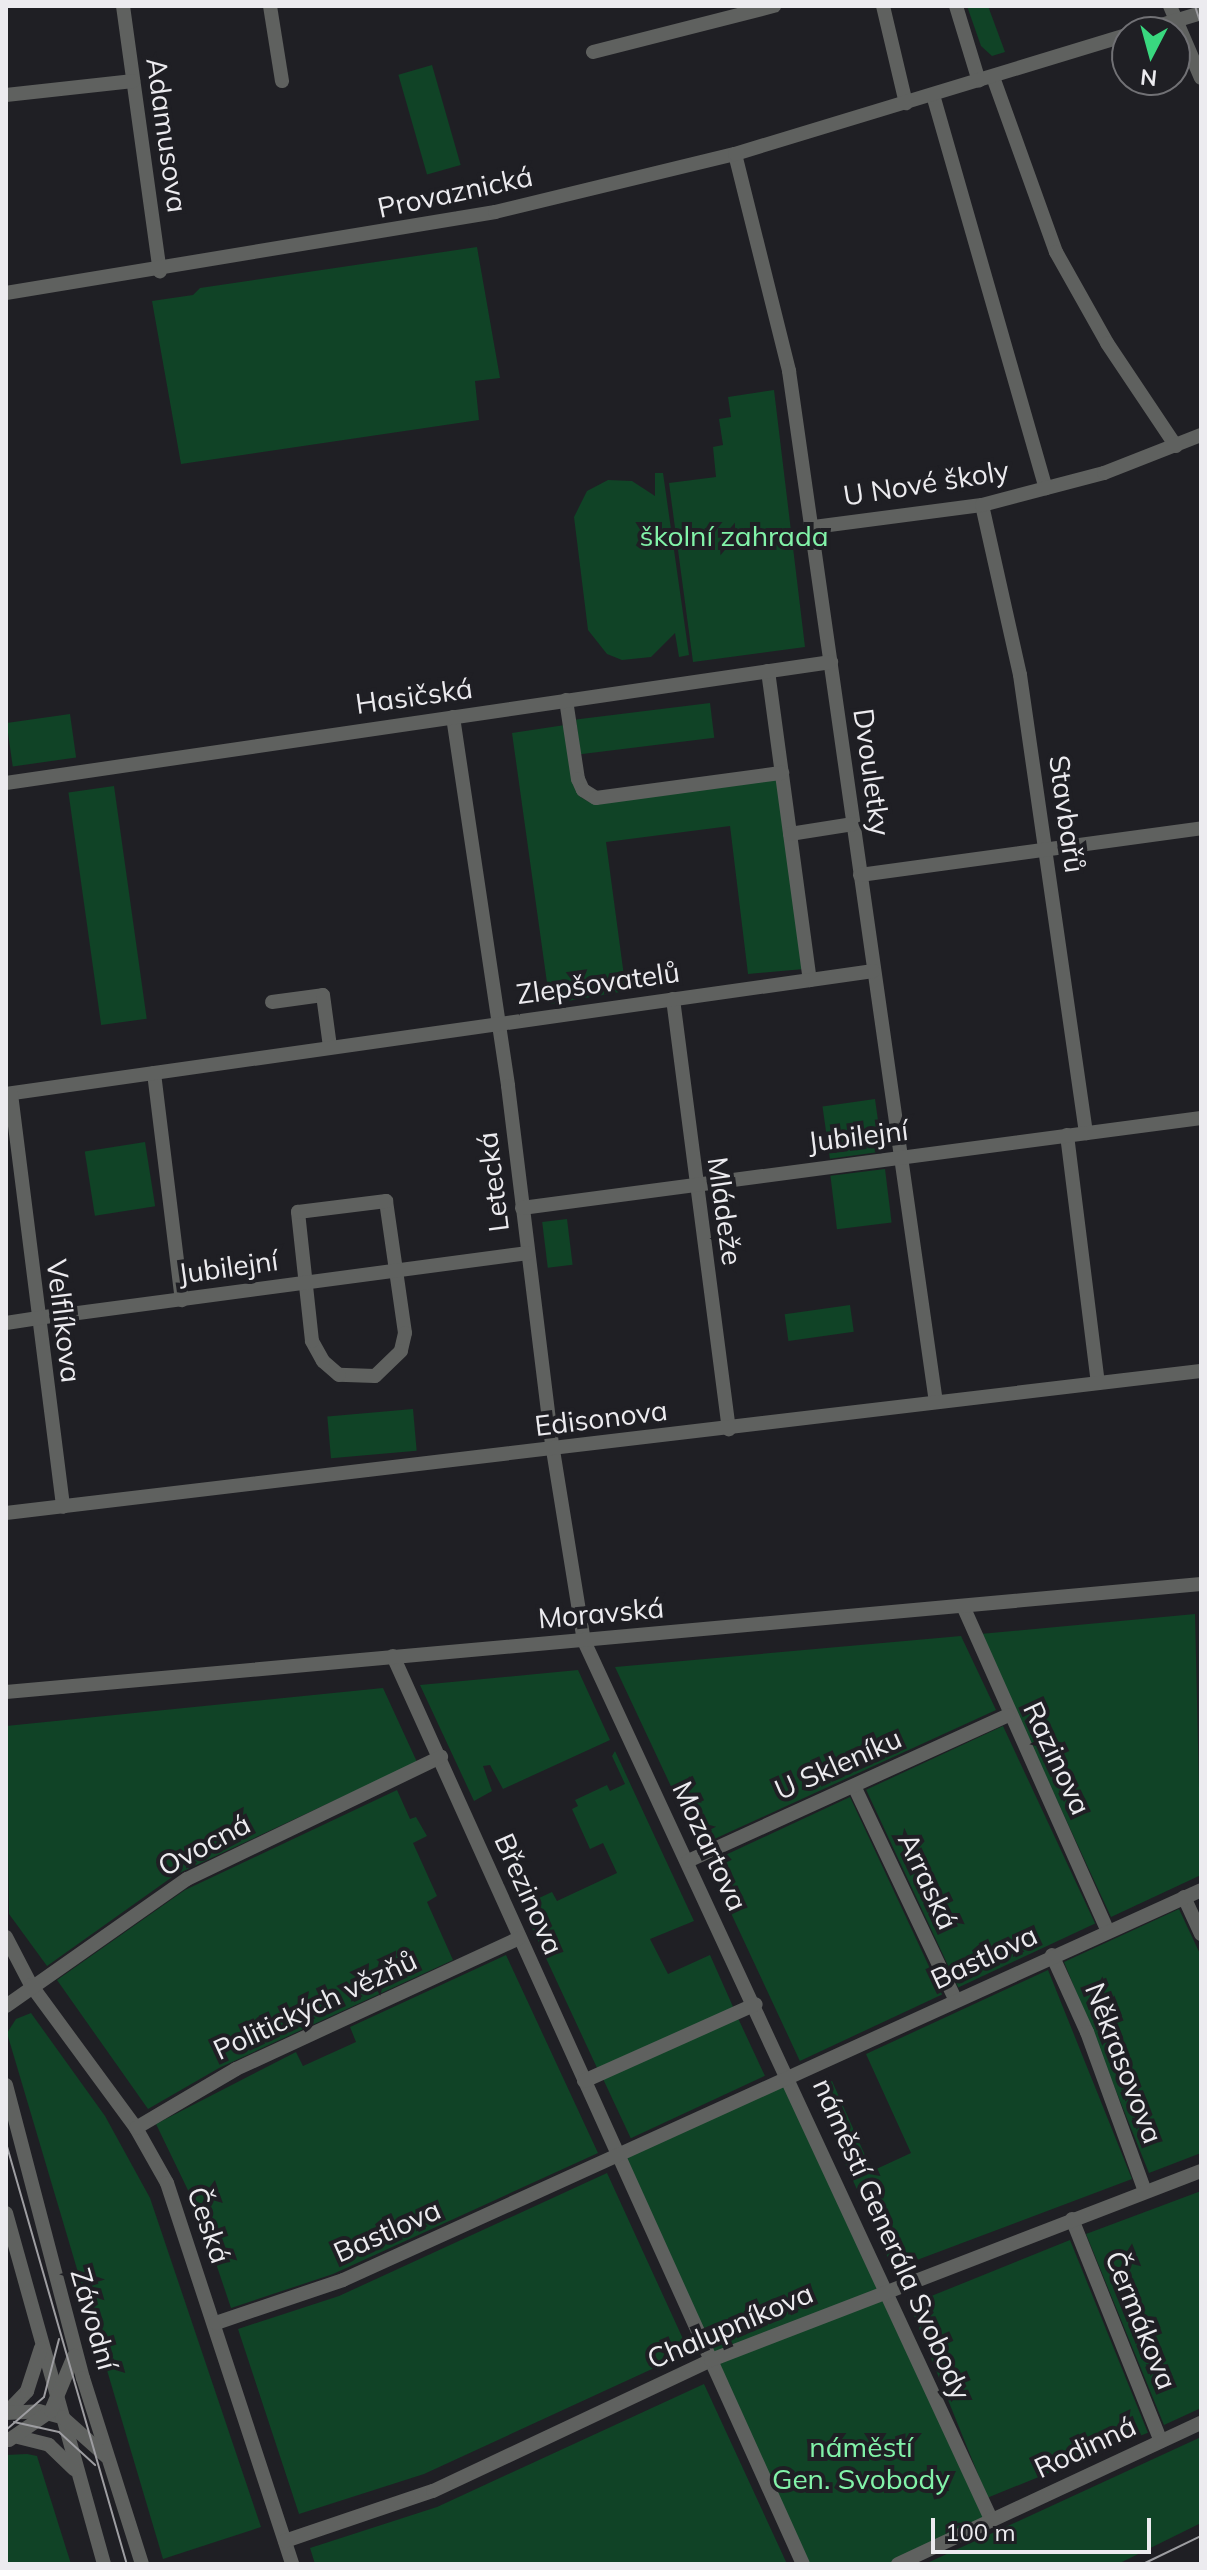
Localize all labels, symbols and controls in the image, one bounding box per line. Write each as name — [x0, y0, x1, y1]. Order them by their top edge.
north arrow — [1111, 16, 1191, 96]
street label: Adamusova — [140, 56, 194, 214]
text: N — [1139, 63, 1158, 93]
street label: Provaznická — [374, 159, 536, 225]
street label: U Nové školy — [841, 453, 1011, 513]
park label: školní zahrada — [639, 519, 829, 553]
street label: Hasičská — [353, 671, 475, 721]
street label: Dvouletky — [846, 706, 898, 838]
street label: Stavbařů — [1042, 753, 1092, 875]
street label: Zlepšovatelů — [514, 955, 682, 1011]
street label: Jubilejní — [806, 1113, 910, 1159]
street label: Letecká — [470, 1130, 516, 1234]
street label: Mládeže — [701, 1155, 749, 1267]
street label: Jubilejní — [176, 1243, 280, 1291]
street label: Velflíkova — [40, 1257, 88, 1385]
street label: Edisonova — [533, 1393, 669, 1443]
street label: Moravská — [537, 1591, 665, 1635]
street label: Razinova — [1016, 1696, 1098, 1820]
street label: U Skleníku — [769, 1721, 907, 1807]
street label: Mozartova — [665, 1776, 755, 1916]
street label: Ovocná — [152, 1807, 256, 1883]
street label: Arraská — [891, 1827, 965, 1935]
street label: Březinova — [487, 1828, 571, 1960]
street label: Bastlova — [926, 1918, 1042, 1996]
street label: Politických vězňů — [208, 1943, 422, 2067]
street label: Někrasovova — [1078, 1978, 1170, 2148]
street label: náměstí Generála Svobody — [806, 2073, 978, 2405]
street label: Česká — [180, 2182, 238, 2268]
street label: Bastlova — [328, 2193, 446, 2269]
street label: Čermákova — [1098, 2246, 1184, 2394]
street label: Závodní — [64, 2264, 124, 2374]
street label: Chalupníkova — [642, 2276, 818, 2376]
street label: Rodinná — [1029, 2409, 1141, 2485]
park label: náměstí Gen. Svobody — [772, 2430, 950, 2496]
scale bar — [935, 2502, 1155, 2552]
text: 100 m — [945, 2517, 1016, 2547]

